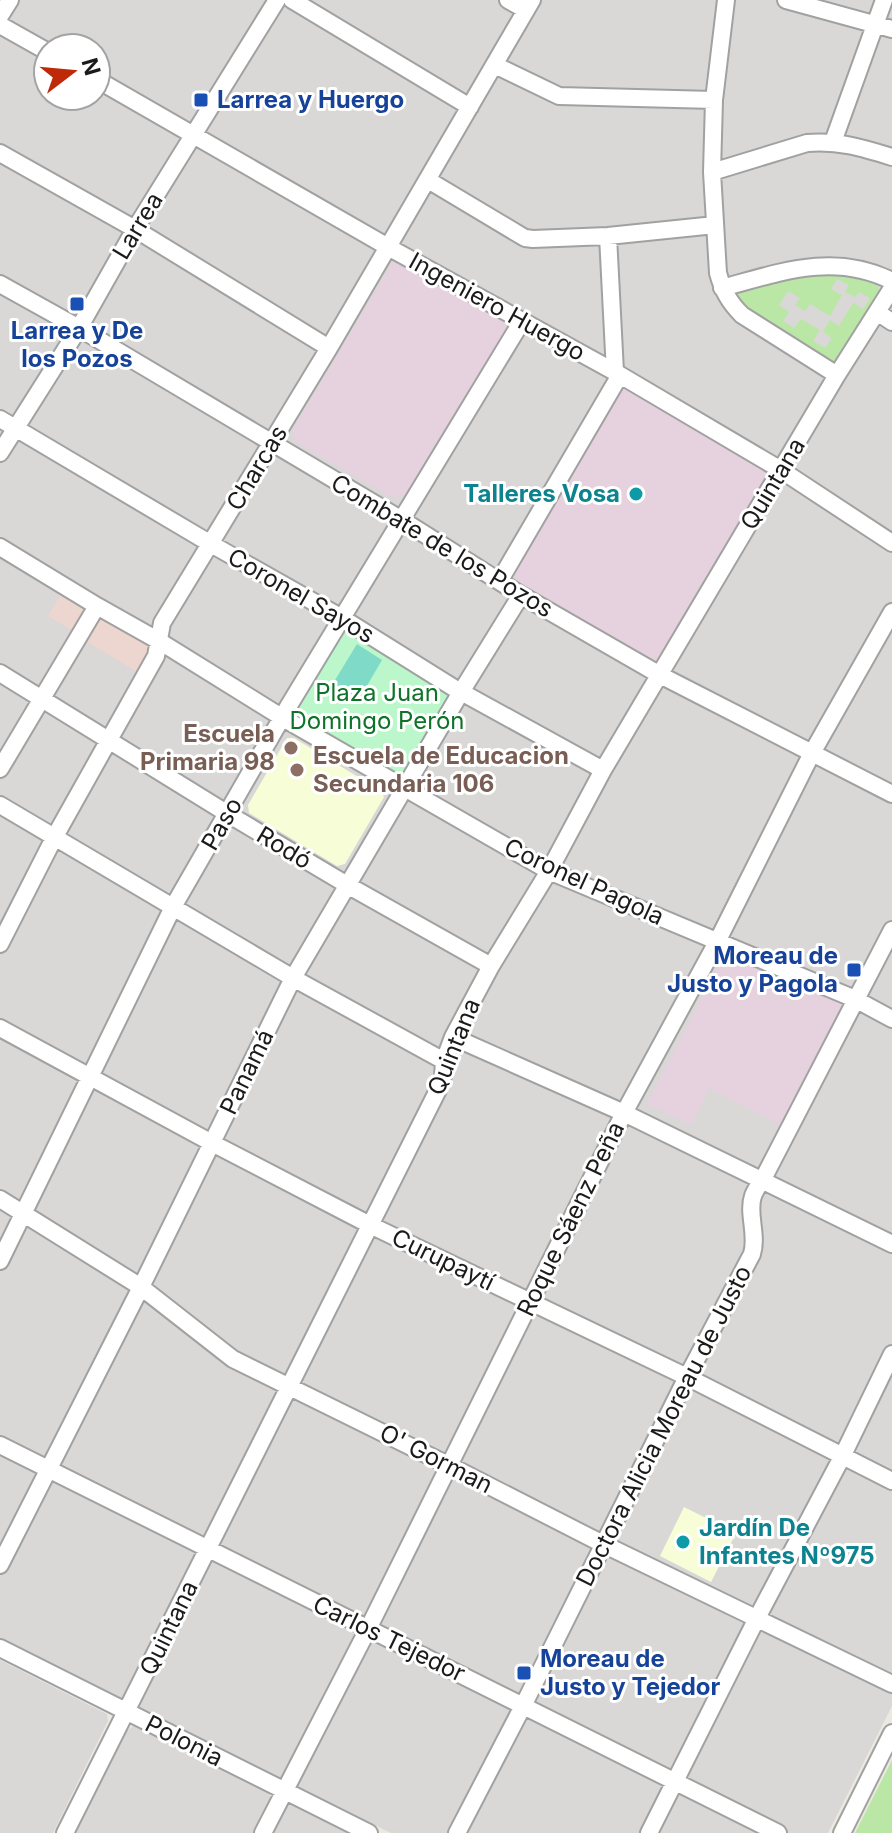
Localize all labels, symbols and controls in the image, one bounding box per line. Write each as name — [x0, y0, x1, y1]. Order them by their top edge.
north arrow — [32, 32, 112, 112]
text: N — [76, 55, 106, 78]
place label: Larrea y Huergo — [217, 85, 404, 114]
marker: Larrea y Huergo — [192, 91, 210, 109]
street label: Larrea — [106, 187, 169, 264]
street label: Ingeniero Huergo — [404, 246, 590, 367]
marker: Larrea y De los Pozos — [68, 295, 86, 313]
place label: Larrea y De los Pozos — [11, 316, 143, 373]
street label: Charcas — [220, 420, 293, 515]
street label: Quintana — [734, 433, 811, 535]
street label: Combate de los Pozos — [326, 468, 559, 623]
place label: Talleres Vosa — [463, 479, 620, 508]
marker: Talleres Vosa — [627, 485, 645, 503]
street label: Coronel Sayos — [223, 542, 380, 649]
park label: Plaza Juan Domingo Perón — [290, 678, 464, 735]
place label: Escuela Primaria 98 — [140, 719, 275, 776]
marker: Escuela Primaria 98 — [282, 739, 300, 757]
place label: Escuela de Educacion Secundaria 106 — [313, 741, 569, 798]
marker: Escuela de Educacion Secundaria 106 — [288, 761, 306, 779]
street label: Paso — [195, 792, 248, 855]
street label: Rodó — [252, 820, 317, 875]
street label: Coronel Pagola — [500, 832, 669, 931]
place label: Moreau de Justo y Pagola — [667, 941, 838, 998]
marker: Moreau de Justo y Pagola — [845, 961, 863, 979]
street label: Quintana — [421, 994, 486, 1099]
street label: Panamá — [214, 1025, 280, 1119]
street label: Roque Sáenz Peña — [511, 1117, 630, 1321]
street label: Curupaytí — [387, 1222, 499, 1297]
street label: Doctora Alicia Moreau de Justo — [570, 1261, 757, 1591]
street label: O' Gorman — [375, 1418, 497, 1499]
place label: Jardín De Infantes Nº975 — [699, 1513, 875, 1570]
marker: Jardín De Infantes Nº975 — [674, 1533, 692, 1551]
street label: Quintana — [133, 1576, 204, 1680]
street label: Carlos Tejedor — [308, 1589, 470, 1688]
place label: Moreau de Justo y Tejedor — [540, 1644, 721, 1701]
marker: Moreau de Justo y Tejedor — [515, 1664, 533, 1682]
street label: Polonia — [141, 1709, 228, 1772]

